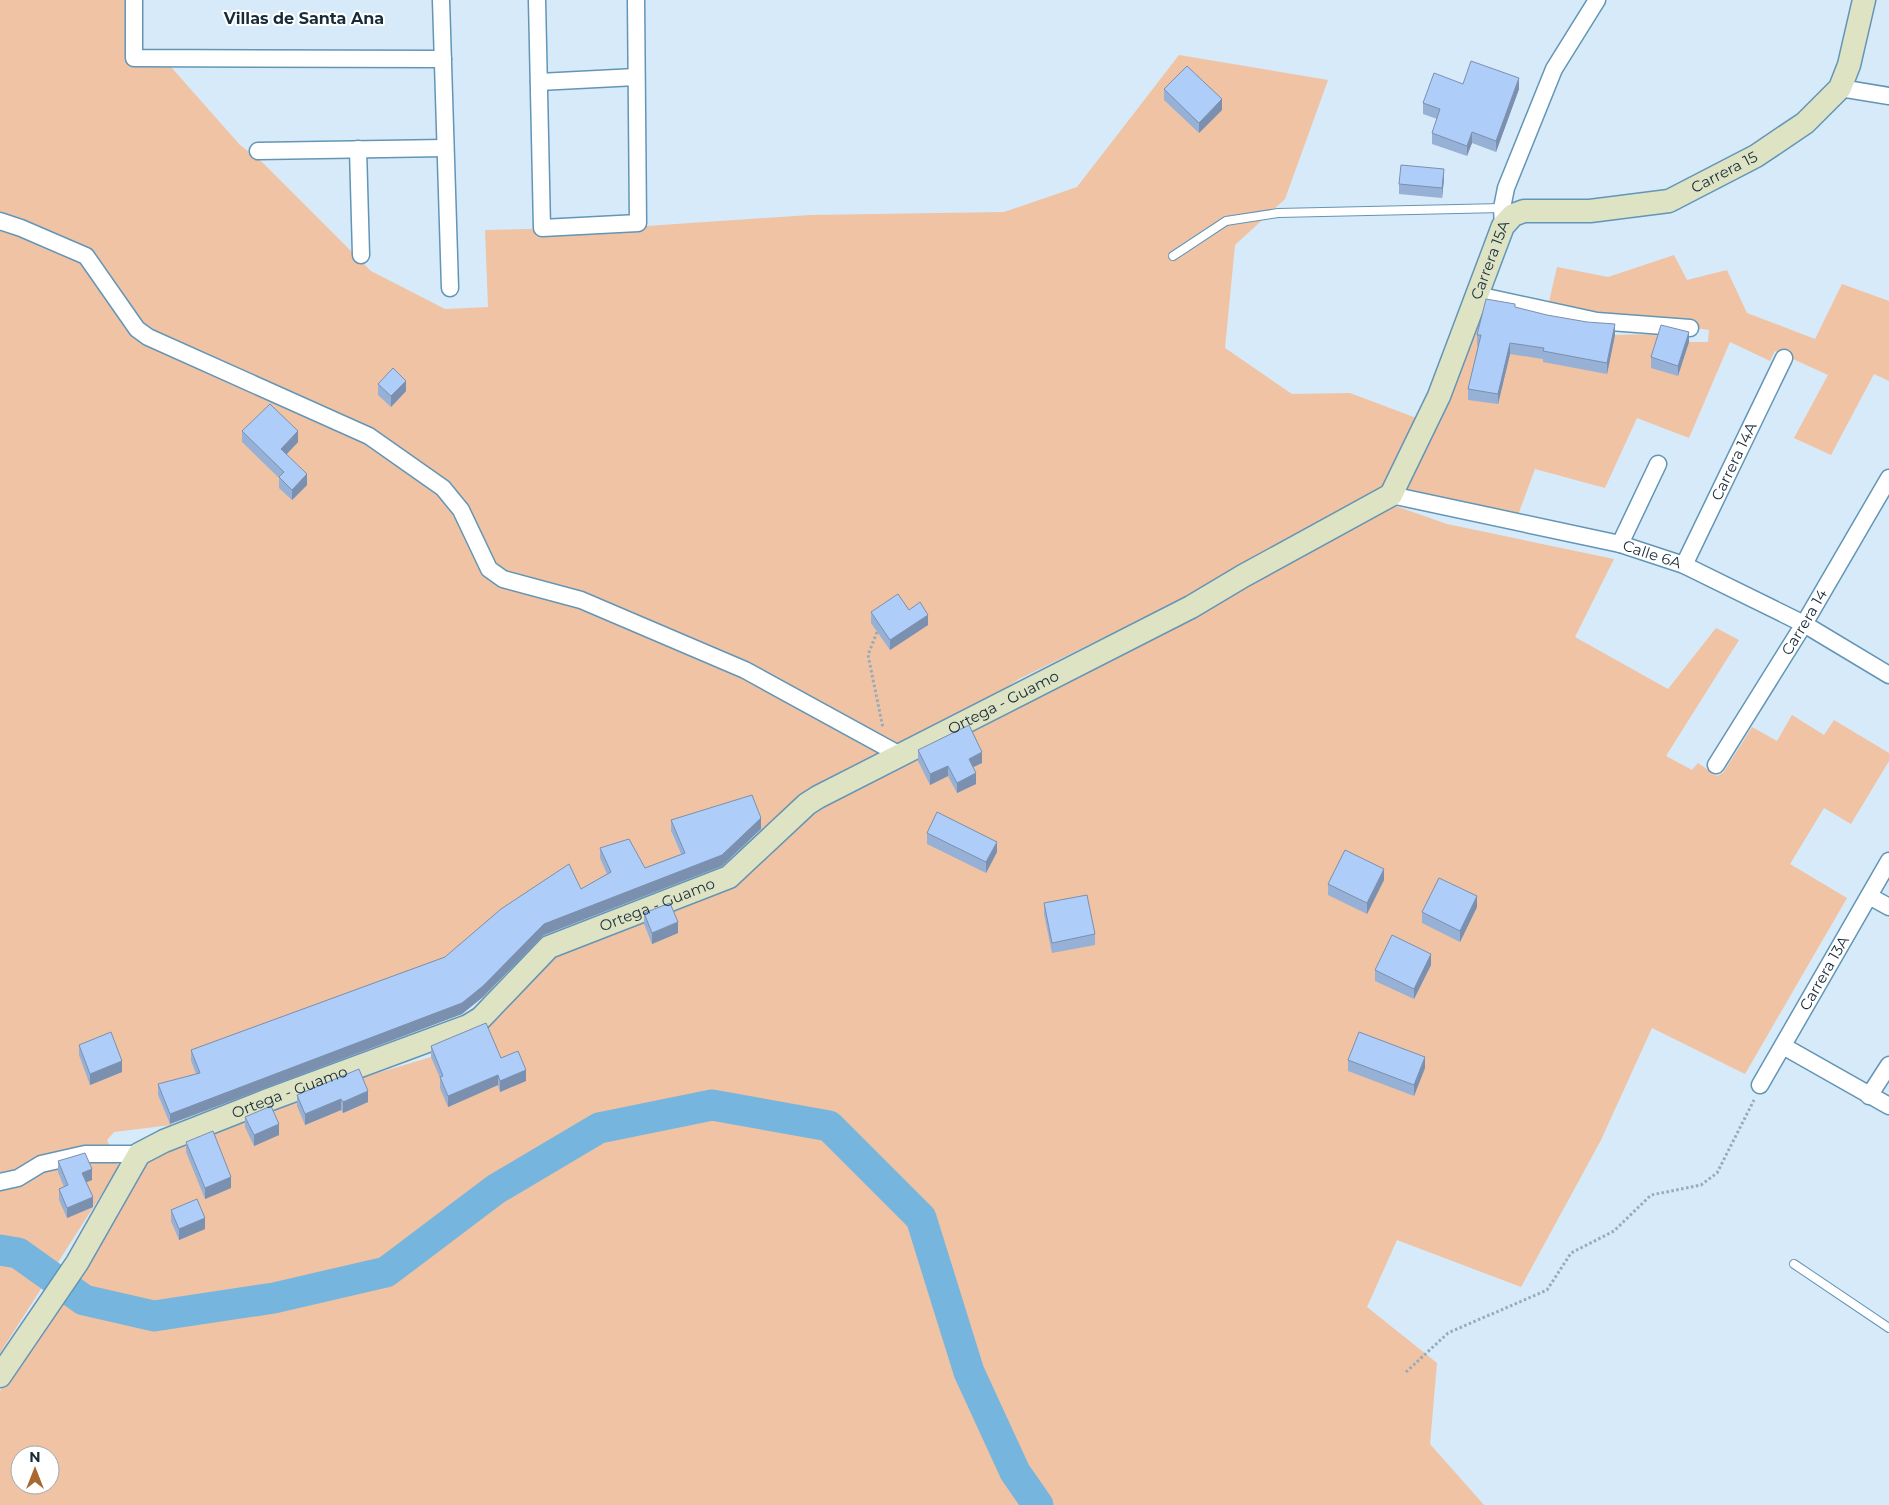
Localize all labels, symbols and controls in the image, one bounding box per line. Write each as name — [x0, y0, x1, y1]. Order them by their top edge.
district label: Villas de Santa Ana — [223, 9, 384, 28]
street label: Carrera 15 — [1688, 147, 1761, 197]
street label: Carrera 15A — [1466, 218, 1513, 302]
street label: Carrera 14A — [1707, 419, 1761, 503]
street label: Calle 6A — [1621, 536, 1684, 573]
street label: Carrera 14 — [1777, 585, 1831, 659]
street label: Ortega - Guamo — [944, 666, 1062, 738]
street label: Ortega - Guamo — [597, 873, 717, 935]
street label: Carrera 13A — [1795, 932, 1853, 1014]
street label: Ortega - Guamo — [229, 1061, 350, 1122]
north arrow — [10, 1445, 60, 1495]
text: N — [29, 1448, 41, 1466]

